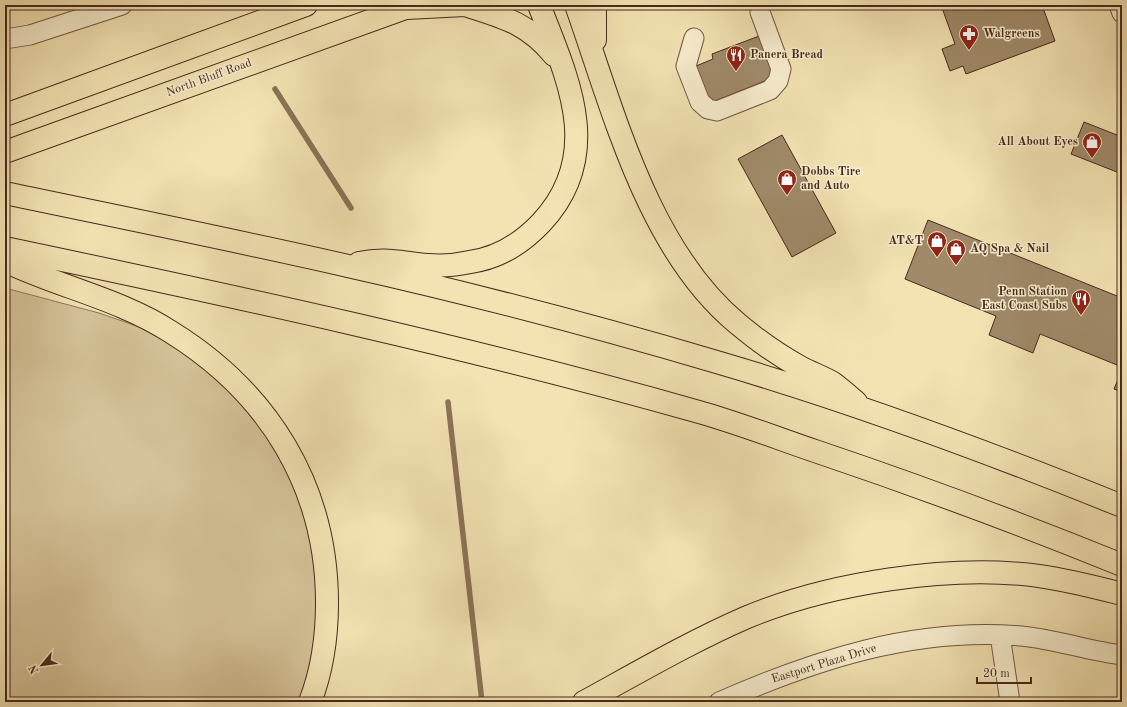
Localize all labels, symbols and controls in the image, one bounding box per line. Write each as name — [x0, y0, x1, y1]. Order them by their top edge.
pharmacy icon: Walgreens — [958, 23, 980, 51]
place label: Walgreens — [983, 28, 1040, 40]
restaurant icon: Panera Bread — [725, 44, 747, 72]
place label: Panera Bread — [750, 49, 823, 61]
street label: North Bluff Road — [165, 57, 253, 99]
shop icon: All About Eyes — [1081, 131, 1103, 159]
place label: All About Eyes — [998, 136, 1078, 148]
place label: Dobbs Tire and Auto — [801, 166, 861, 192]
shop icon: Dobbs Tire and Auto — [776, 168, 798, 196]
shop icon: AT&T — [926, 230, 948, 258]
place label: AT&T — [888, 235, 923, 247]
shop icon: AQ Spa & Nail — [945, 238, 967, 266]
place label: AQ Spa & Nail — [970, 243, 1049, 255]
place label: Penn Station East Coast Subs — [981, 286, 1067, 312]
restaurant icon: Penn Station East Coast Subs — [1070, 288, 1092, 316]
street label: Eastport Plaza Drive — [770, 642, 878, 686]
north arrow — [22, 645, 62, 685]
scale bar — [977, 659, 1031, 685]
text: N — [27, 662, 41, 675]
text: 20 m — [983, 668, 1010, 680]

